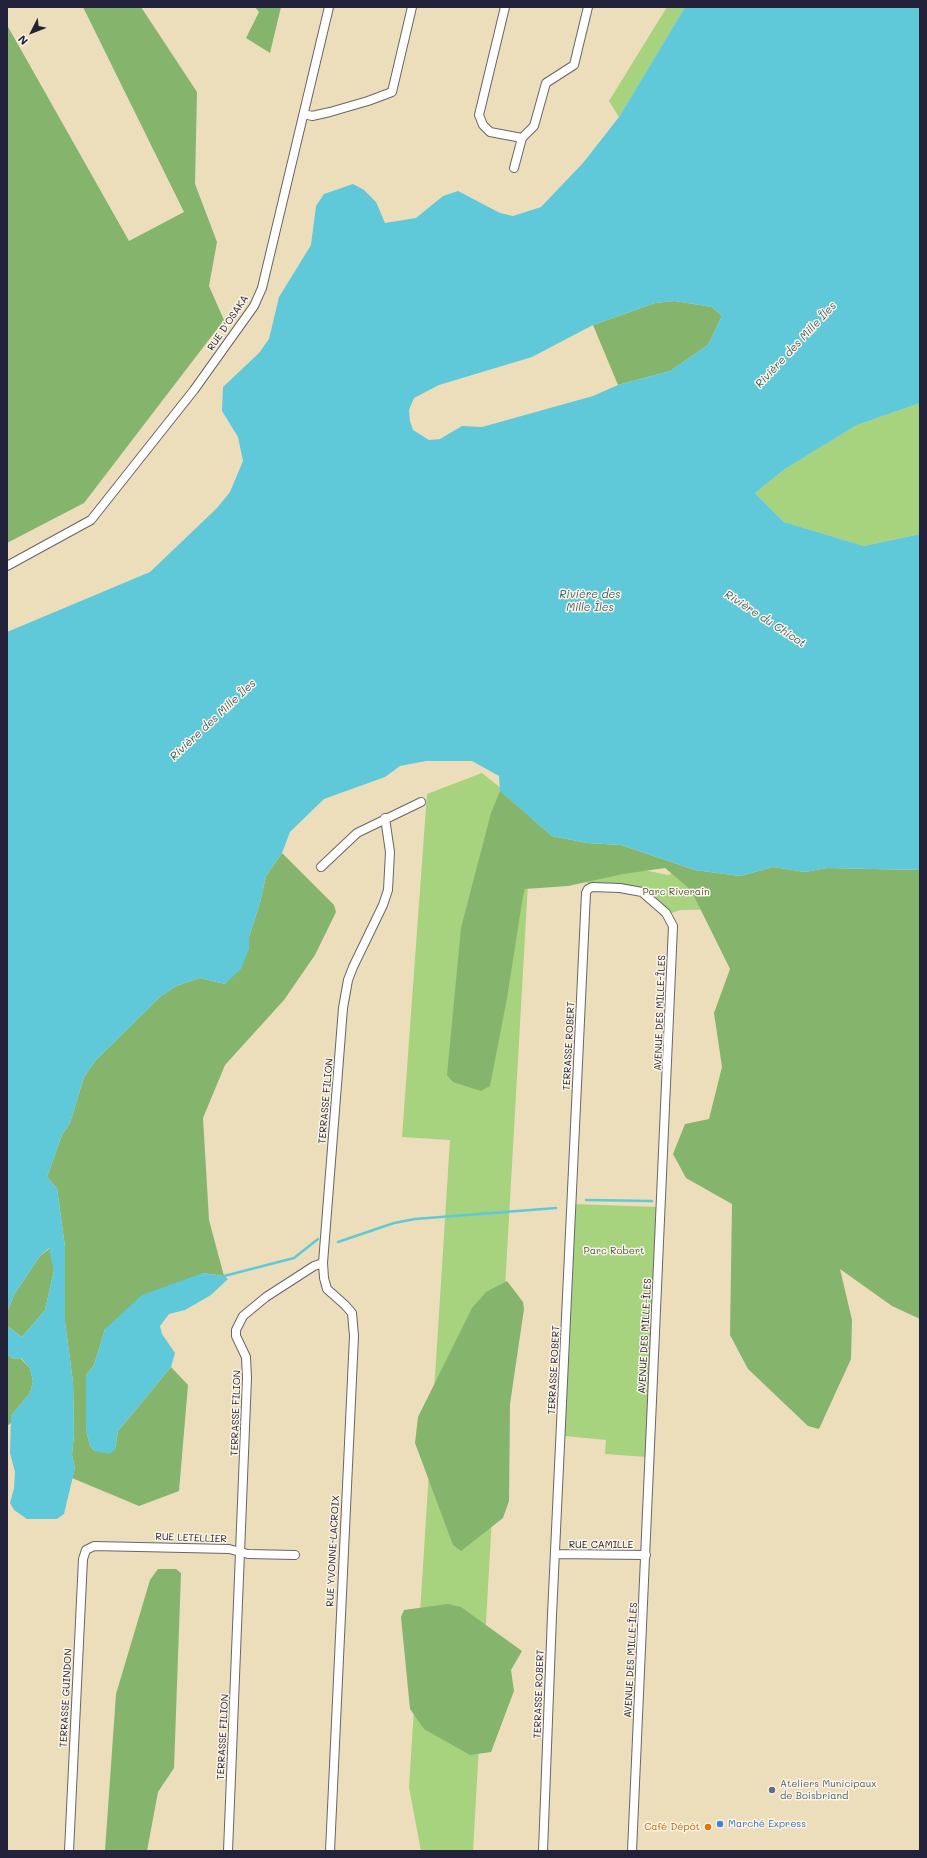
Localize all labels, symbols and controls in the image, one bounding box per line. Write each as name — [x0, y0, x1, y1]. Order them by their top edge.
north arrow — [12, 12, 52, 52]
text: N — [14, 32, 31, 48]
street label: RUE D'OSAKA — [205, 293, 251, 353]
water label: Rivière des Mille Îles — [753, 299, 839, 391]
water label: Rivière des Mille Îles — [559, 588, 621, 614]
water label: Rivière du Chicot — [722, 588, 808, 650]
water label: Rivière des Mille Îles — [167, 677, 259, 763]
park label: Parc Riverain — [642, 886, 710, 898]
street label: AVENUE DES MILLE-ÎLES — [652, 955, 668, 1071]
street label: TERRASSE ROBERT — [561, 1001, 577, 1091]
street label: TERRASSE FILION — [316, 1058, 336, 1144]
park label: Parc Robert — [584, 1245, 644, 1257]
street label: AVENUE DES MILLE-ÎLES — [636, 1278, 654, 1394]
street label: TERRASSE ROBERT — [546, 1325, 562, 1415]
street label: TERRASSE FILION — [229, 1370, 243, 1456]
street label: RUE YVONNE-LACROIX — [324, 1495, 342, 1607]
street label: RUE LETELLIER — [155, 1531, 227, 1545]
street label: RUE CAMILLE — [569, 1539, 633, 1551]
street label: AVENUE DES MILLE-ÎLES — [622, 1602, 640, 1718]
street label: TERRASSE GUINDON — [57, 1648, 75, 1748]
street label: TERRASSE ROBERT — [531, 1649, 547, 1739]
street label: TERRASSE FILION — [215, 1694, 231, 1780]
place label: Ateliers Municipaux de Boisbriand — [780, 1778, 876, 1802]
marker: Ateliers Municipaux de Boisbriand — [767, 1785, 777, 1795]
place label: Marché Express — [728, 1818, 806, 1830]
marker: Marché Express — [715, 1819, 725, 1829]
place label: Café Dépôt — [644, 1821, 700, 1833]
marker: Café Dépôt — [703, 1822, 713, 1832]

